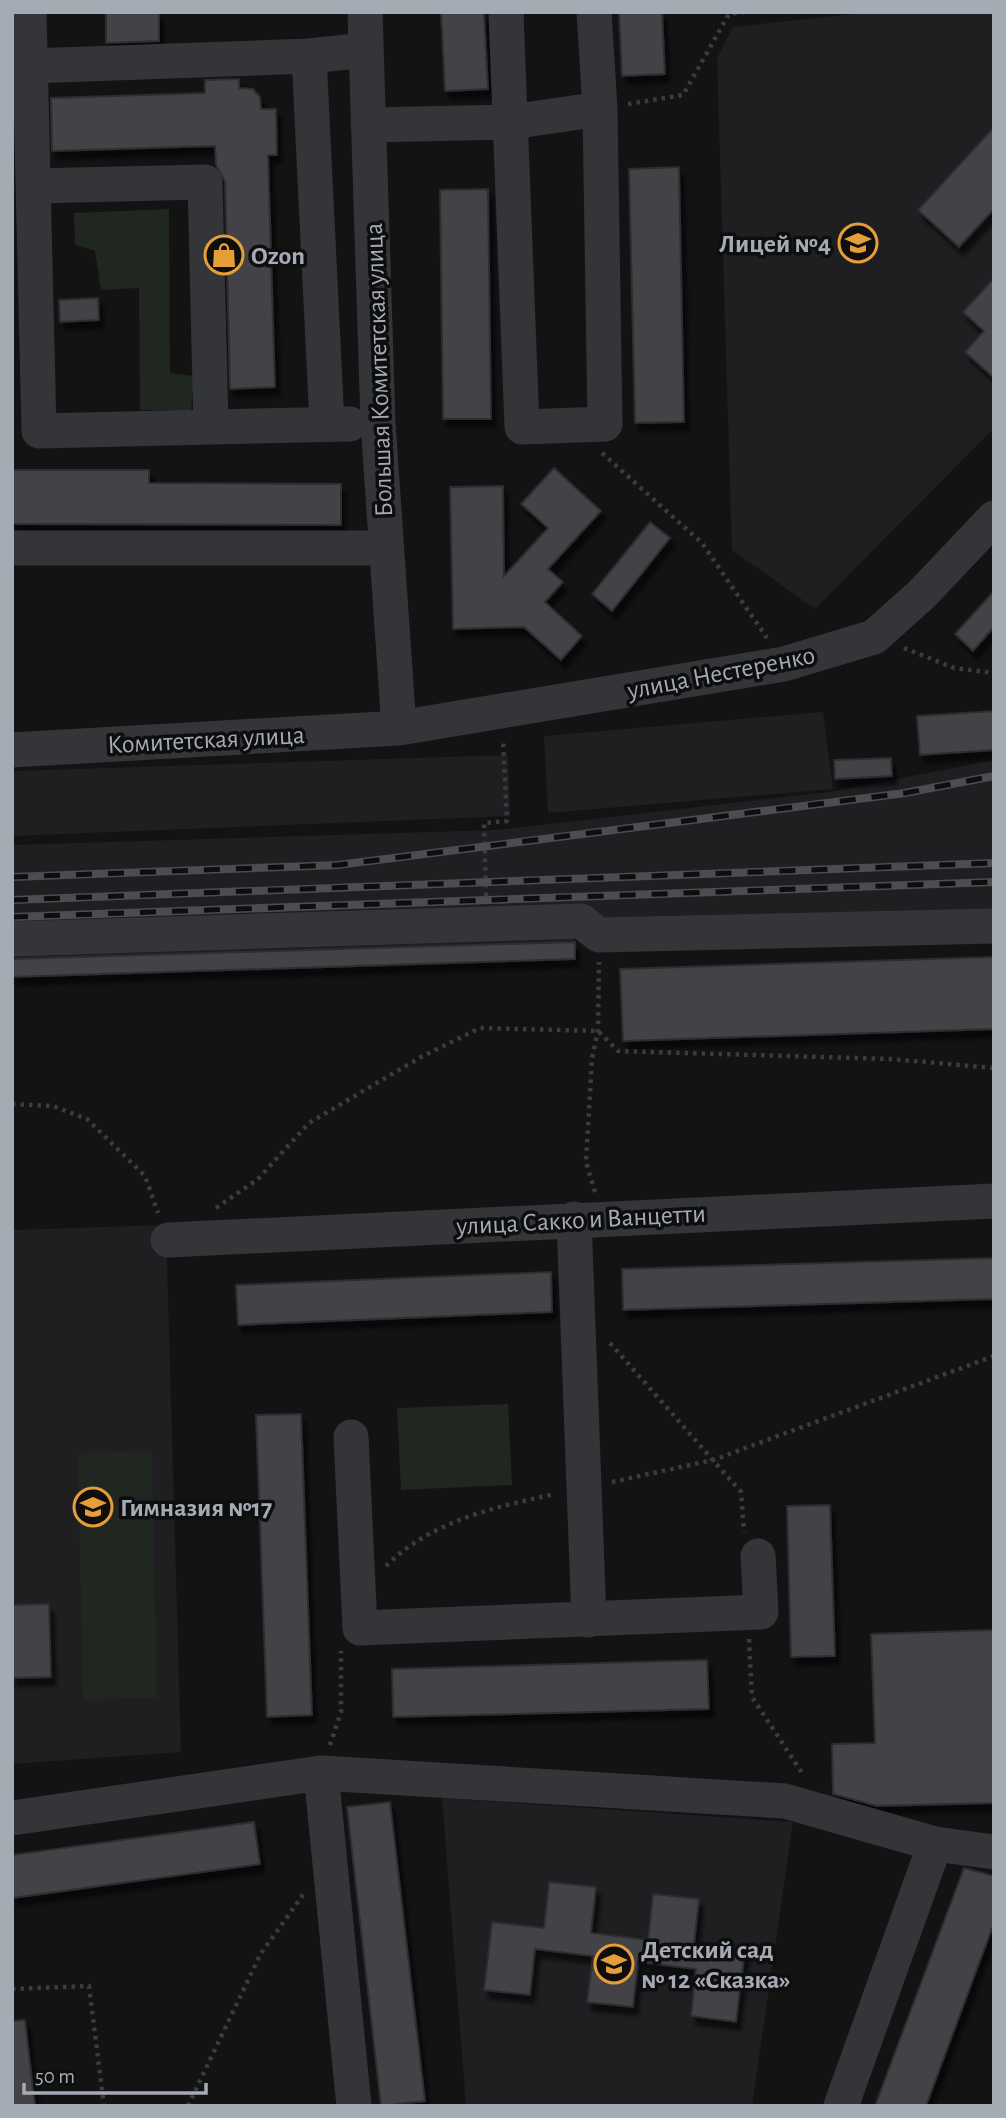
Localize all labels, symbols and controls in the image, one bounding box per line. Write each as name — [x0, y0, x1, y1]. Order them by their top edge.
street label: Большая Комитетская улица — [361, 222, 397, 517]
school or university icon: Лицей №4 — [837, 222, 879, 264]
place label: Лицей №4 — [719, 231, 831, 257]
shop icon: Ozon — [203, 234, 245, 276]
place label: Ozon — [251, 243, 305, 269]
street label: улица Нестеренко — [624, 642, 817, 704]
street label: Комитетская улица — [107, 722, 306, 758]
street label: улица Сакко и Ванцетти — [455, 1200, 706, 1240]
school or university icon: Гимназия №17 — [72, 1486, 114, 1528]
place label: Гимназия №17 — [120, 1495, 272, 1521]
place label: Детский сад № 12 «Сказка» — [641, 1937, 791, 1993]
school or university icon: Детский сад № 12 «Сказка» — [593, 1943, 635, 1985]
scale bar — [24, 2052, 206, 2096]
text: 50 m — [35, 2066, 75, 2087]

